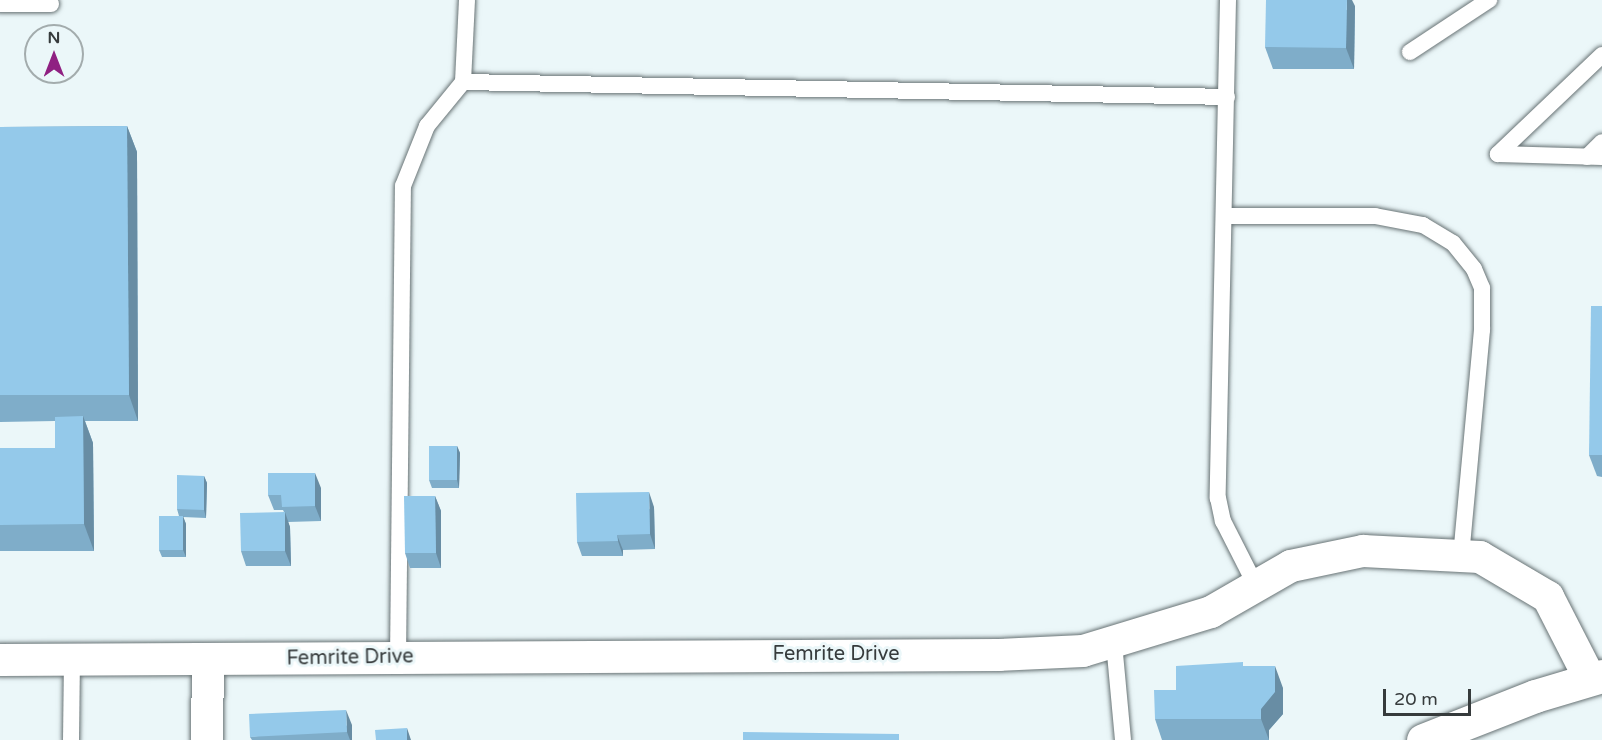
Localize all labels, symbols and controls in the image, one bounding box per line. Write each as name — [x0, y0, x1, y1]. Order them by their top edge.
north arrow — [24, 24, 84, 84]
text: N — [48, 28, 60, 48]
street label: Femrite Drive — [773, 642, 899, 666]
street label: Femrite Drive — [286, 645, 414, 671]
scale bar — [1386, 677, 1474, 715]
text: 20 m — [1394, 688, 1438, 710]

